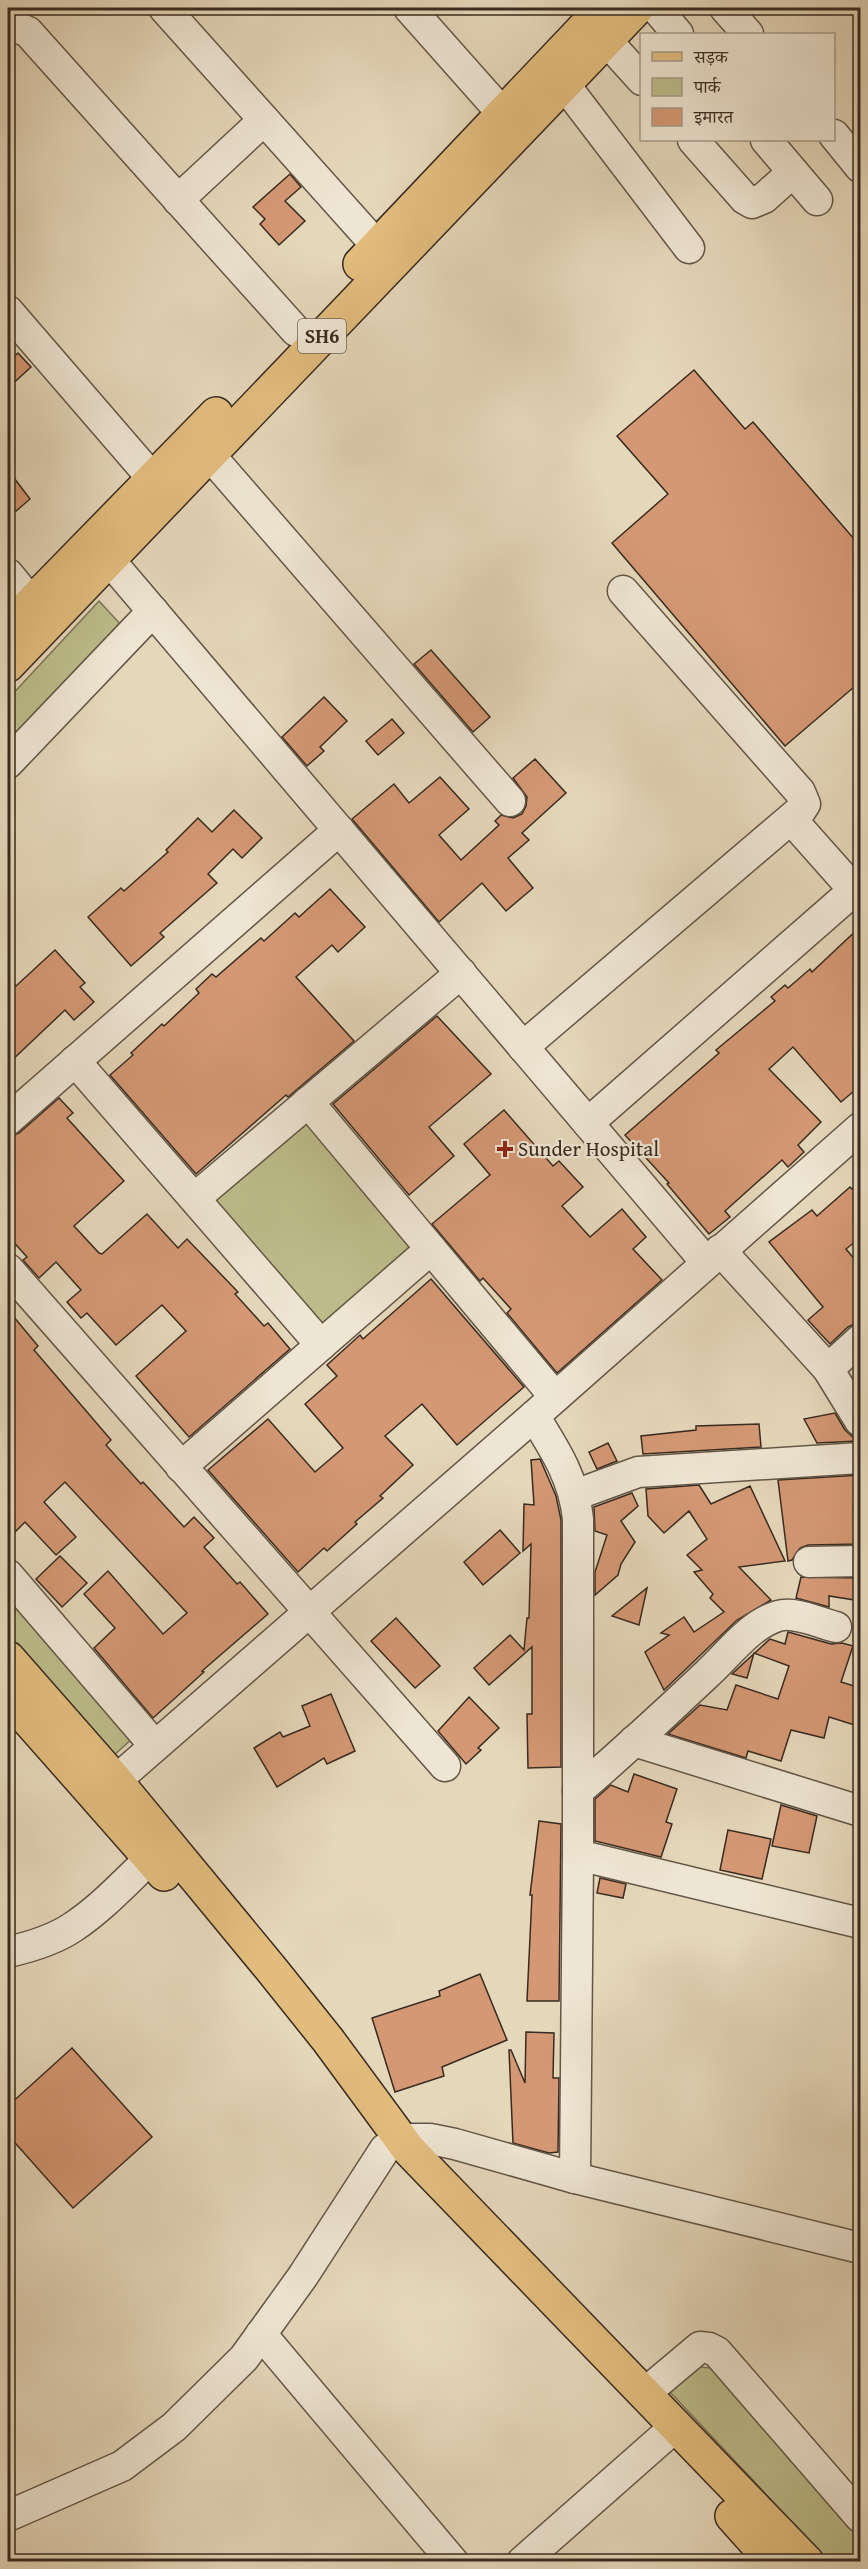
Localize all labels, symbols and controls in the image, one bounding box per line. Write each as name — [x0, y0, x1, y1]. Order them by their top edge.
legend — [640, 33, 835, 141]
text: सड़क — [693, 43, 729, 70]
text: पार्क — [693, 73, 722, 100]
text: इमारत — [693, 103, 734, 130]
road number: SH6 — [298, 319, 346, 353]
place label: Sunder Hospital — [518, 1133, 659, 1164]
marker: Sunder Hospital — [496, 1140, 514, 1158]

